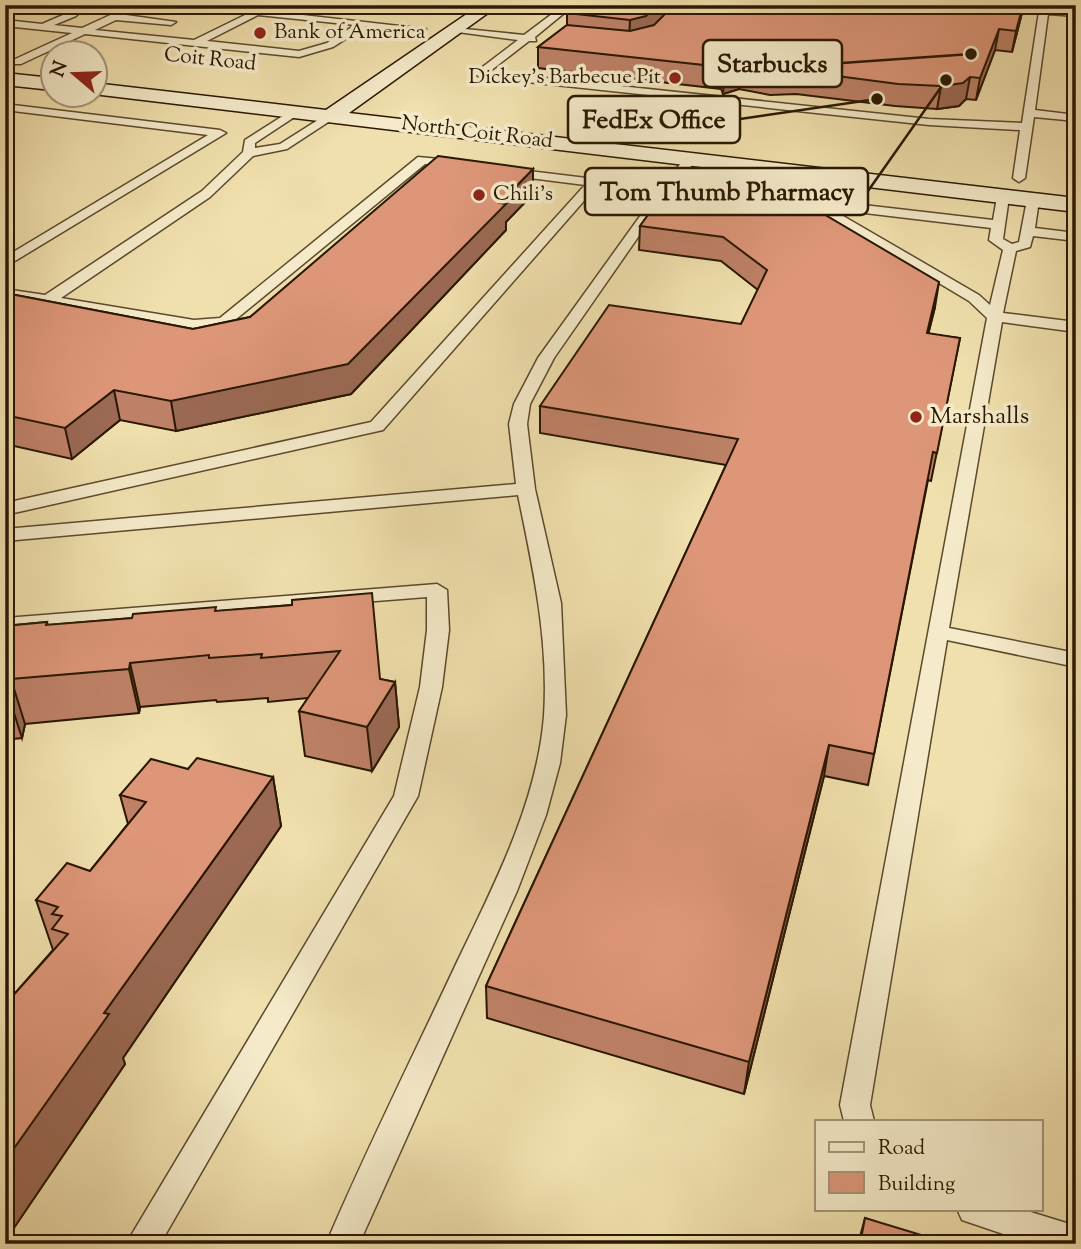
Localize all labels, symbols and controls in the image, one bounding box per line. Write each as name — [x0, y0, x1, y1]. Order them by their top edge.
place label: Bank of America — [274, 18, 426, 48]
marker: Bank of America — [252, 25, 268, 41]
north arrow — [38, 38, 108, 108]
street label: Coit Road — [162, 40, 258, 80]
callout: Starbucks — [703, 40, 842, 87]
text: Starbucks — [717, 47, 827, 84]
text: N — [45, 58, 76, 81]
place label: Dickey's Barbecue Pit — [469, 63, 661, 93]
marker: Dickey's Barbecue Pit — [667, 70, 683, 86]
callout: FedEx Office — [568, 96, 740, 143]
text: FedEx Office — [582, 103, 726, 140]
street label: North Coit Road — [400, 109, 555, 157]
callout: Tom Thumb Pharmacy — [585, 168, 868, 215]
text: Tom Thumb Pharmacy — [600, 175, 854, 212]
place label: Chili's — [493, 180, 553, 210]
marker: Chili's — [471, 187, 487, 203]
place label: Marshalls — [930, 400, 1029, 434]
marker: Marshalls — [908, 409, 924, 425]
legend — [815, 1120, 1042, 1210]
text: Road — [878, 1134, 925, 1164]
text: Building — [878, 1170, 955, 1200]

